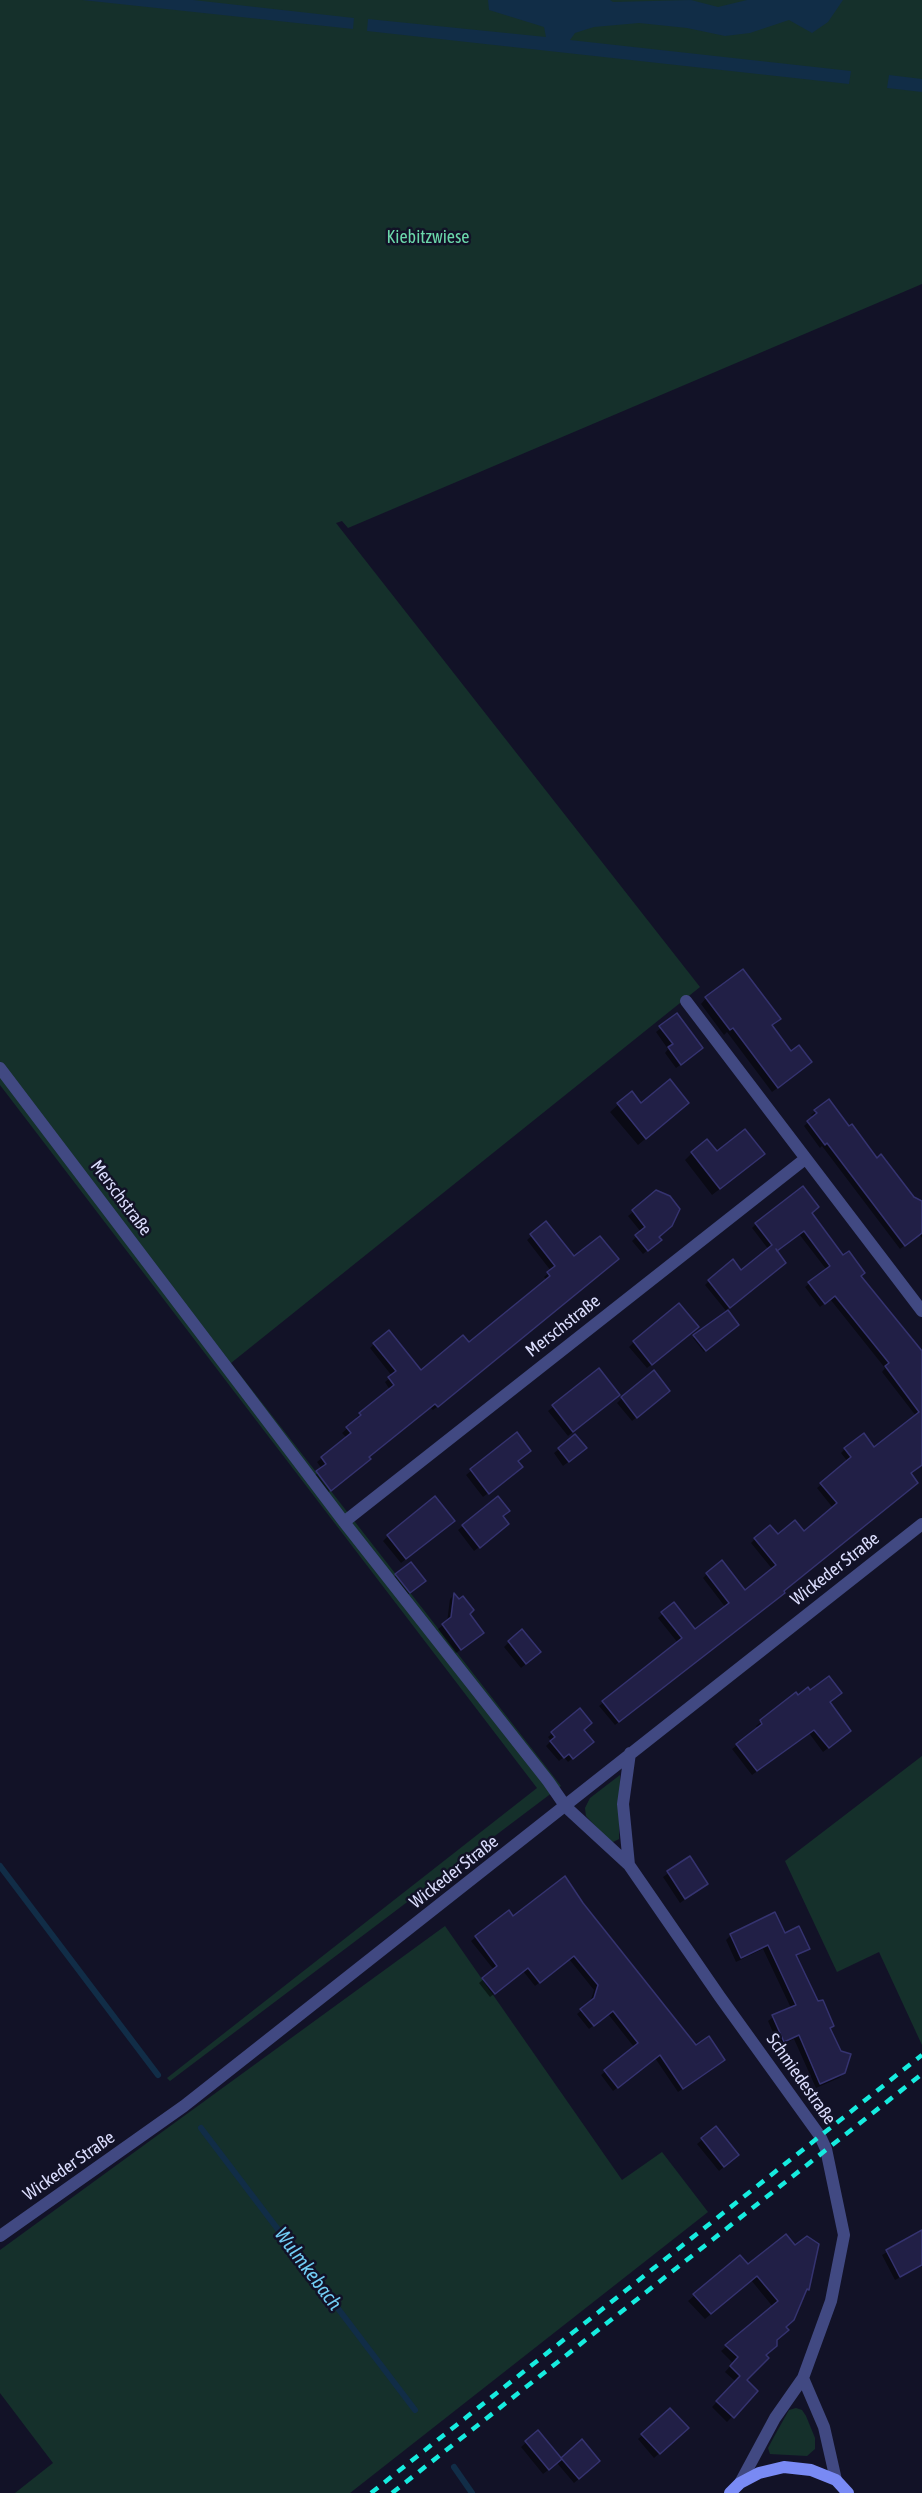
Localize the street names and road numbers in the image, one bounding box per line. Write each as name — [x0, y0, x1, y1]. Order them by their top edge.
street label: Merschstraße — [86, 1156, 156, 1240]
street label: Merschstraße — [521, 1290, 605, 1362]
street label: Wickeder Straße — [786, 1528, 884, 1610]
street label: Wickeder Straße — [405, 1831, 503, 1913]
street label: Schmiedestraße — [762, 2029, 840, 2129]
street label: Wickeder Straße — [19, 2127, 119, 2205]

